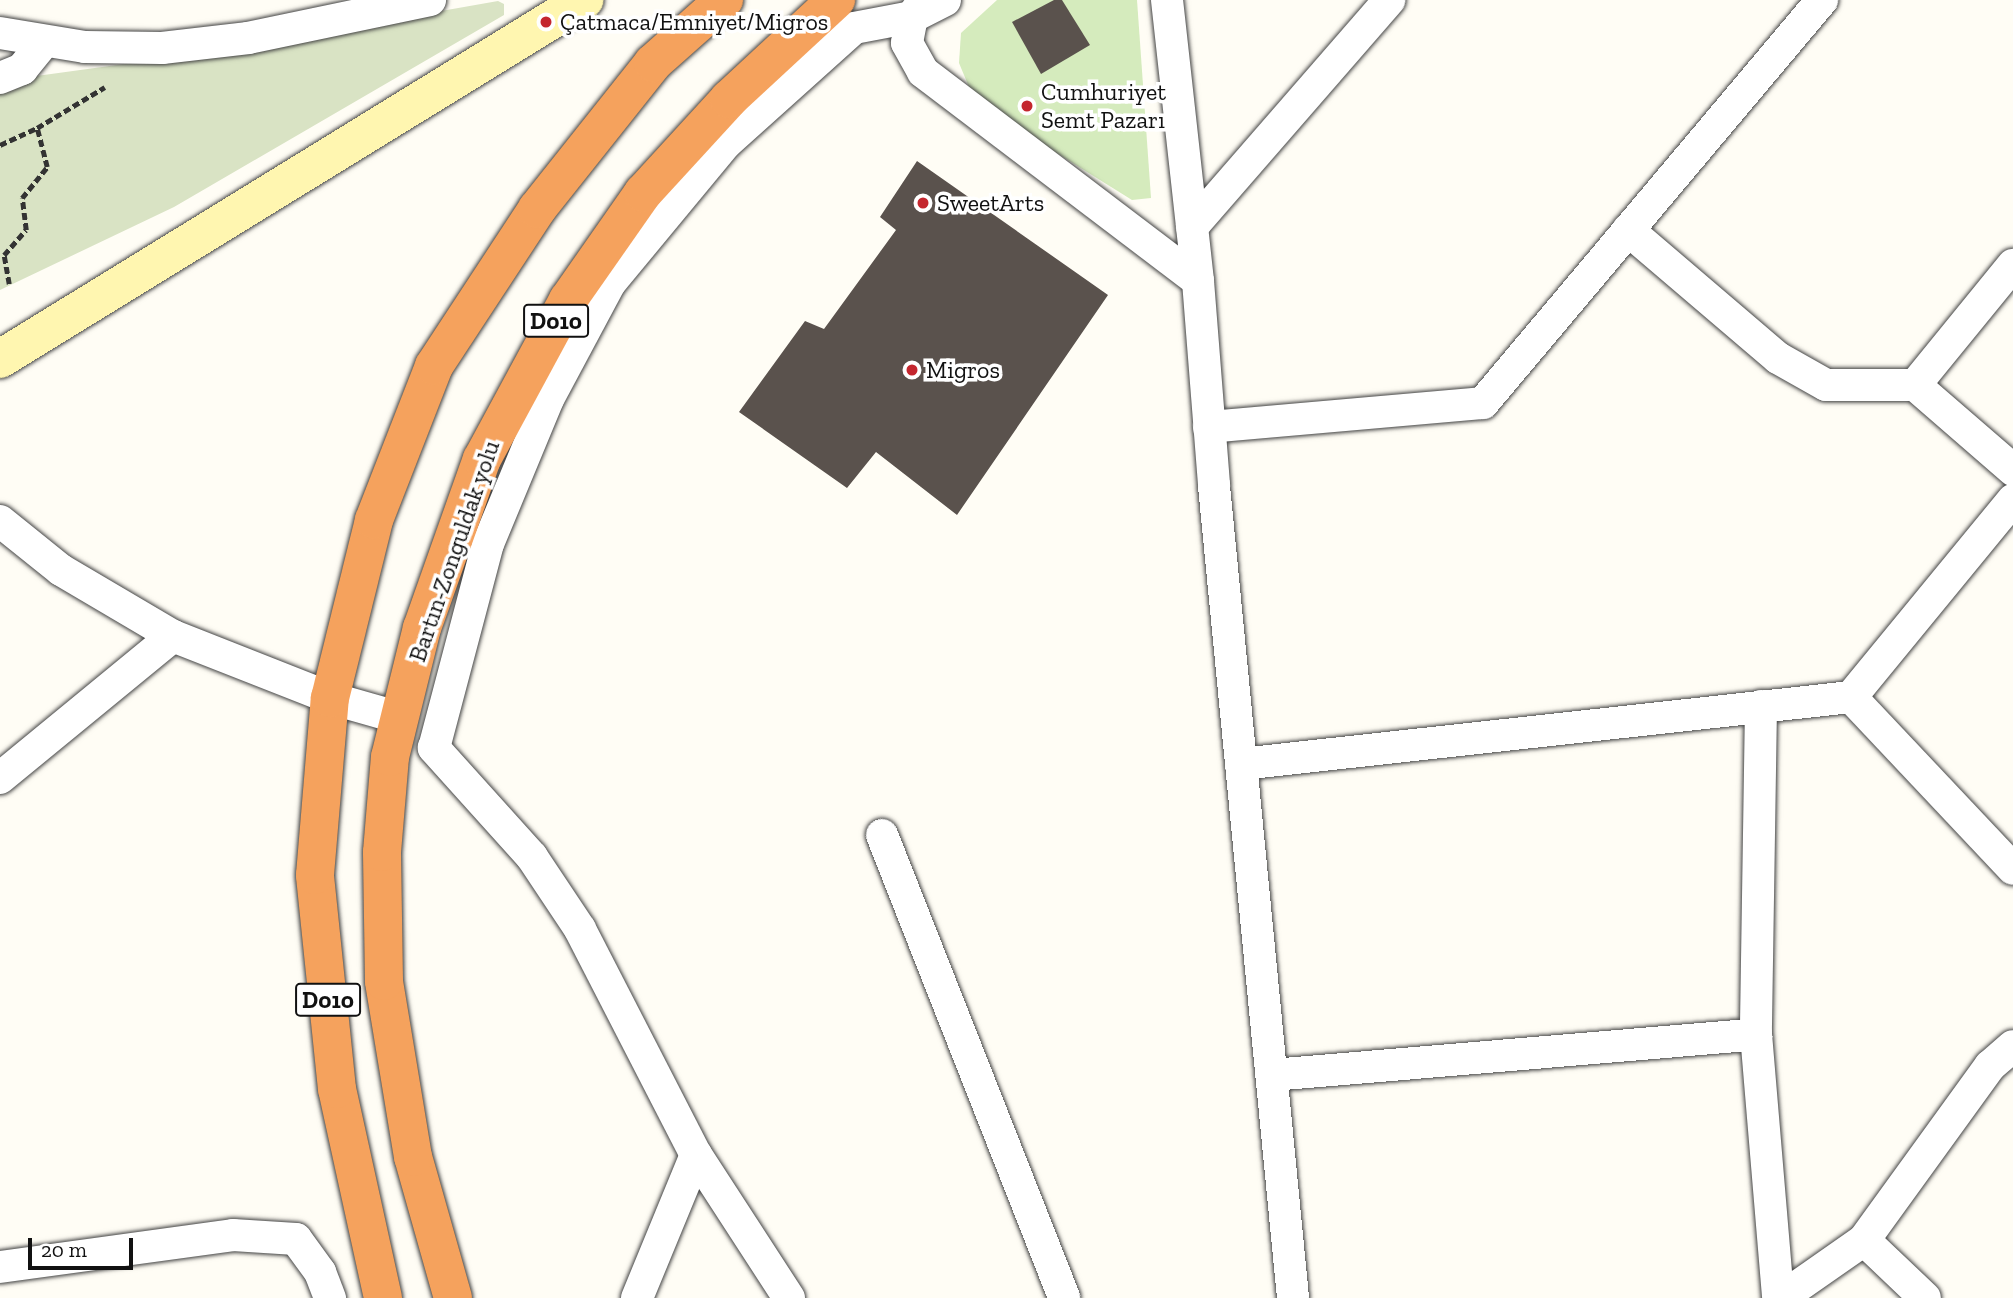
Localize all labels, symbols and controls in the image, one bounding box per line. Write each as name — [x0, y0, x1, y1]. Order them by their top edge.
place label: Çatmaca/Emniyet/Migros — [560, 8, 828, 36]
marker: Çatmaca/Emniyet/Migros — [538, 14, 554, 30]
place label: Cumhuriyet Semt Pazarı — [1041, 78, 1166, 134]
marker: Cumhuriyet Semt Pazarı — [1019, 98, 1035, 114]
place label: SweetArts — [937, 189, 1044, 217]
marker: SweetArts — [915, 195, 931, 211]
road number: D010 — [523, 302, 589, 340]
place label: Migros — [926, 356, 1000, 384]
marker: Migros — [904, 362, 920, 378]
street label: Bartın-Zonguldak yolu — [402, 436, 506, 666]
road number: D010 — [295, 981, 361, 1020]
scale bar — [32, 1224, 136, 1268]
text: 20 m — [41, 1237, 87, 1262]

